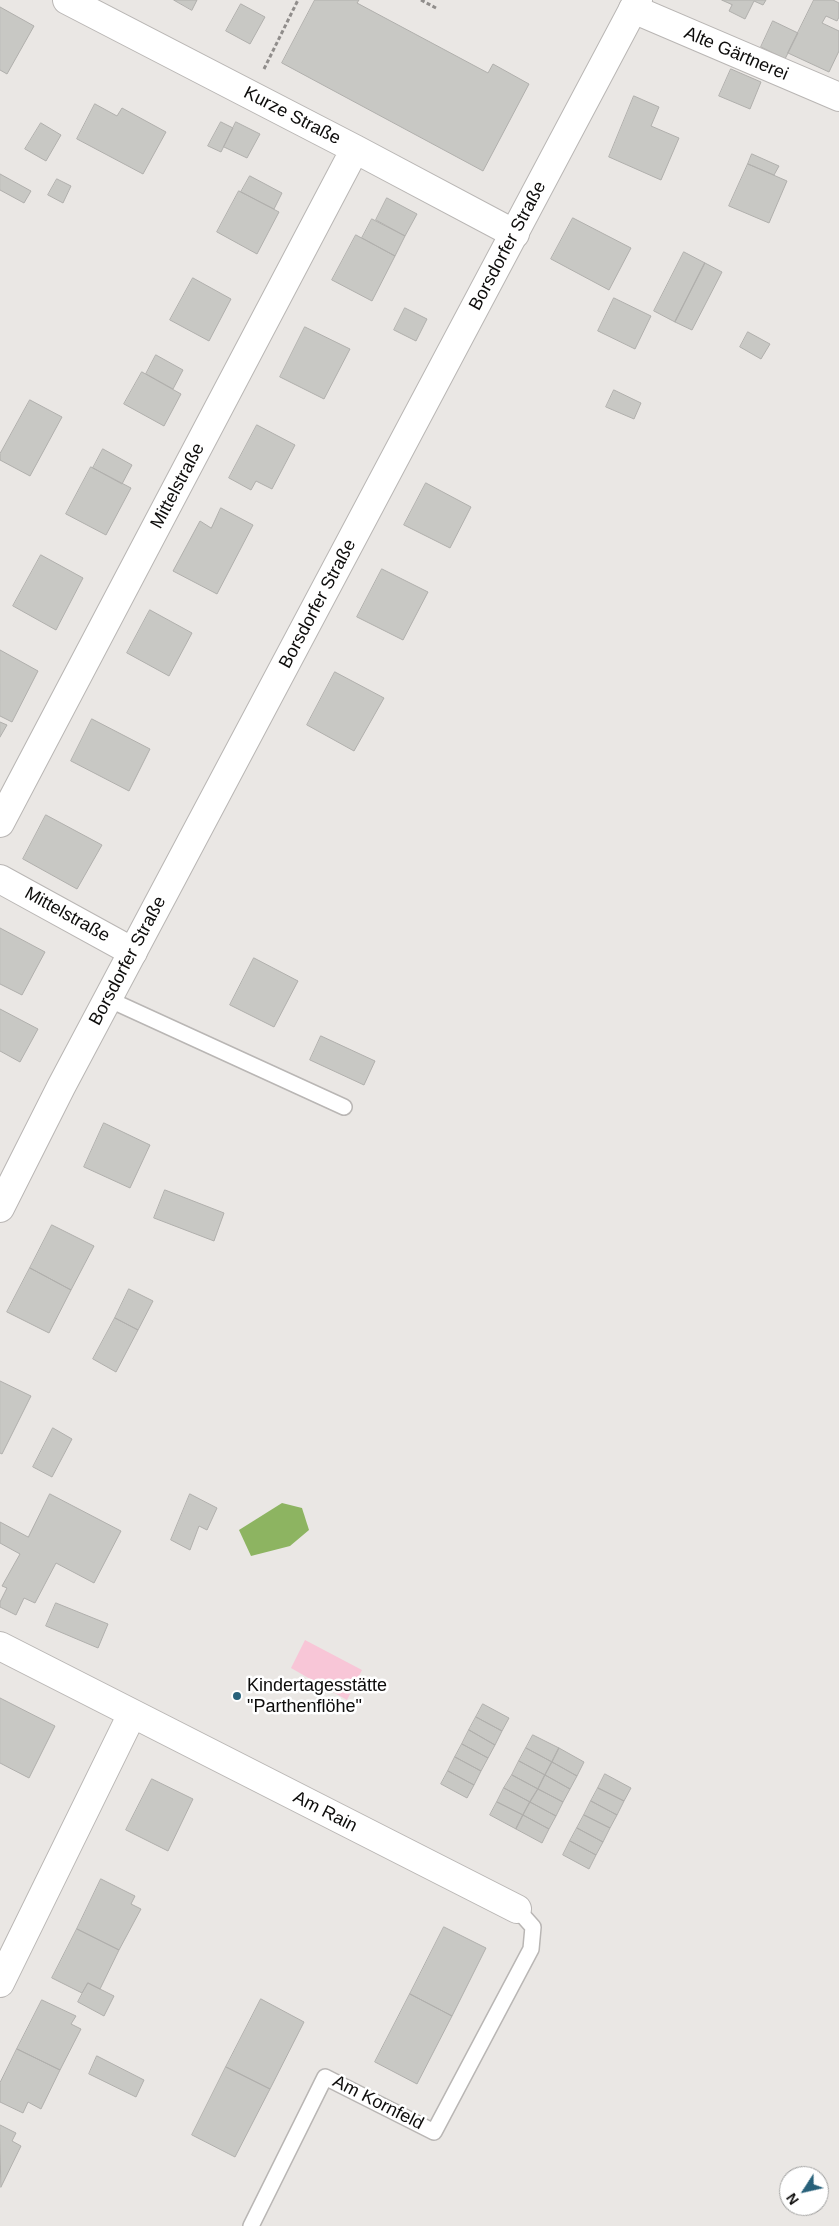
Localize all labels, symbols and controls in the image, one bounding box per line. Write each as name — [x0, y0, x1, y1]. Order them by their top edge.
street label: Alte Gärtnerei — [681, 22, 791, 86]
street label: Kurze Straße — [240, 82, 344, 150]
street label: Borsdorfer Straße — [465, 178, 551, 314]
street label: Mittelstraße — [146, 439, 210, 533]
street label: Borsdorfer Straße — [275, 536, 361, 672]
street label: Mittelstraße — [21, 883, 113, 947]
street label: Borsdorfer Straße — [85, 893, 171, 1029]
place label: Kindertagesstätte "Parthenflöhe" — [247, 1675, 387, 1718]
marker: Kindertagesstätte "Parthenflöhe" — [231, 1690, 243, 1702]
street label: Am Rain — [289, 1787, 361, 1837]
street label: Am Kornfeld — [329, 2071, 427, 2135]
north arrow — [779, 2166, 829, 2216]
text: N — [783, 2190, 802, 2208]

